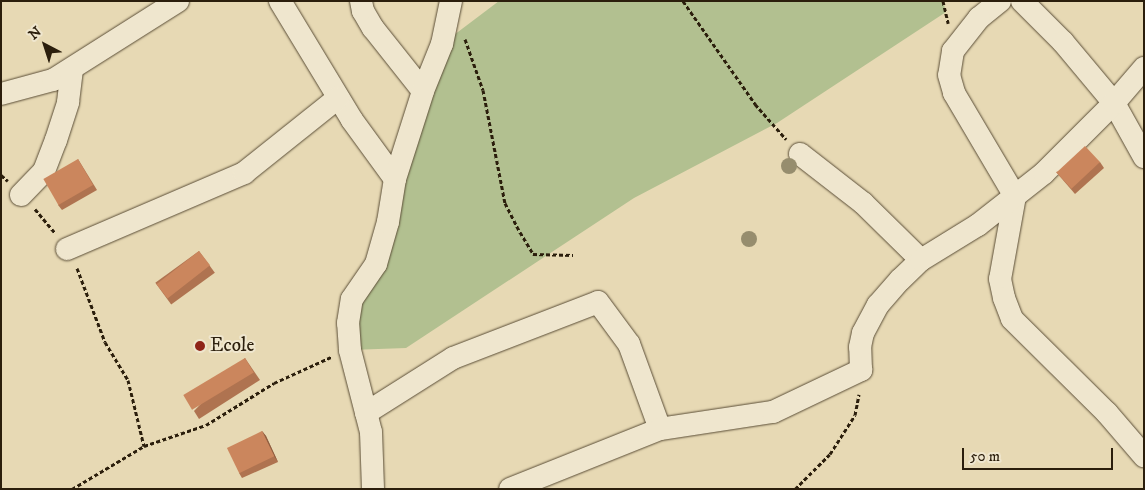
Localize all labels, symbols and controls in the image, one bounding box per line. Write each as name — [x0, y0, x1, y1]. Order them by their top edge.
north arrow — [20, 20, 70, 70]
text: N — [25, 23, 46, 44]
place label: Ecole — [210, 335, 254, 357]
marker: Ecole — [194, 340, 206, 352]
scale bar — [965, 438, 1116, 470]
text: 50 m — [970, 447, 1000, 466]

